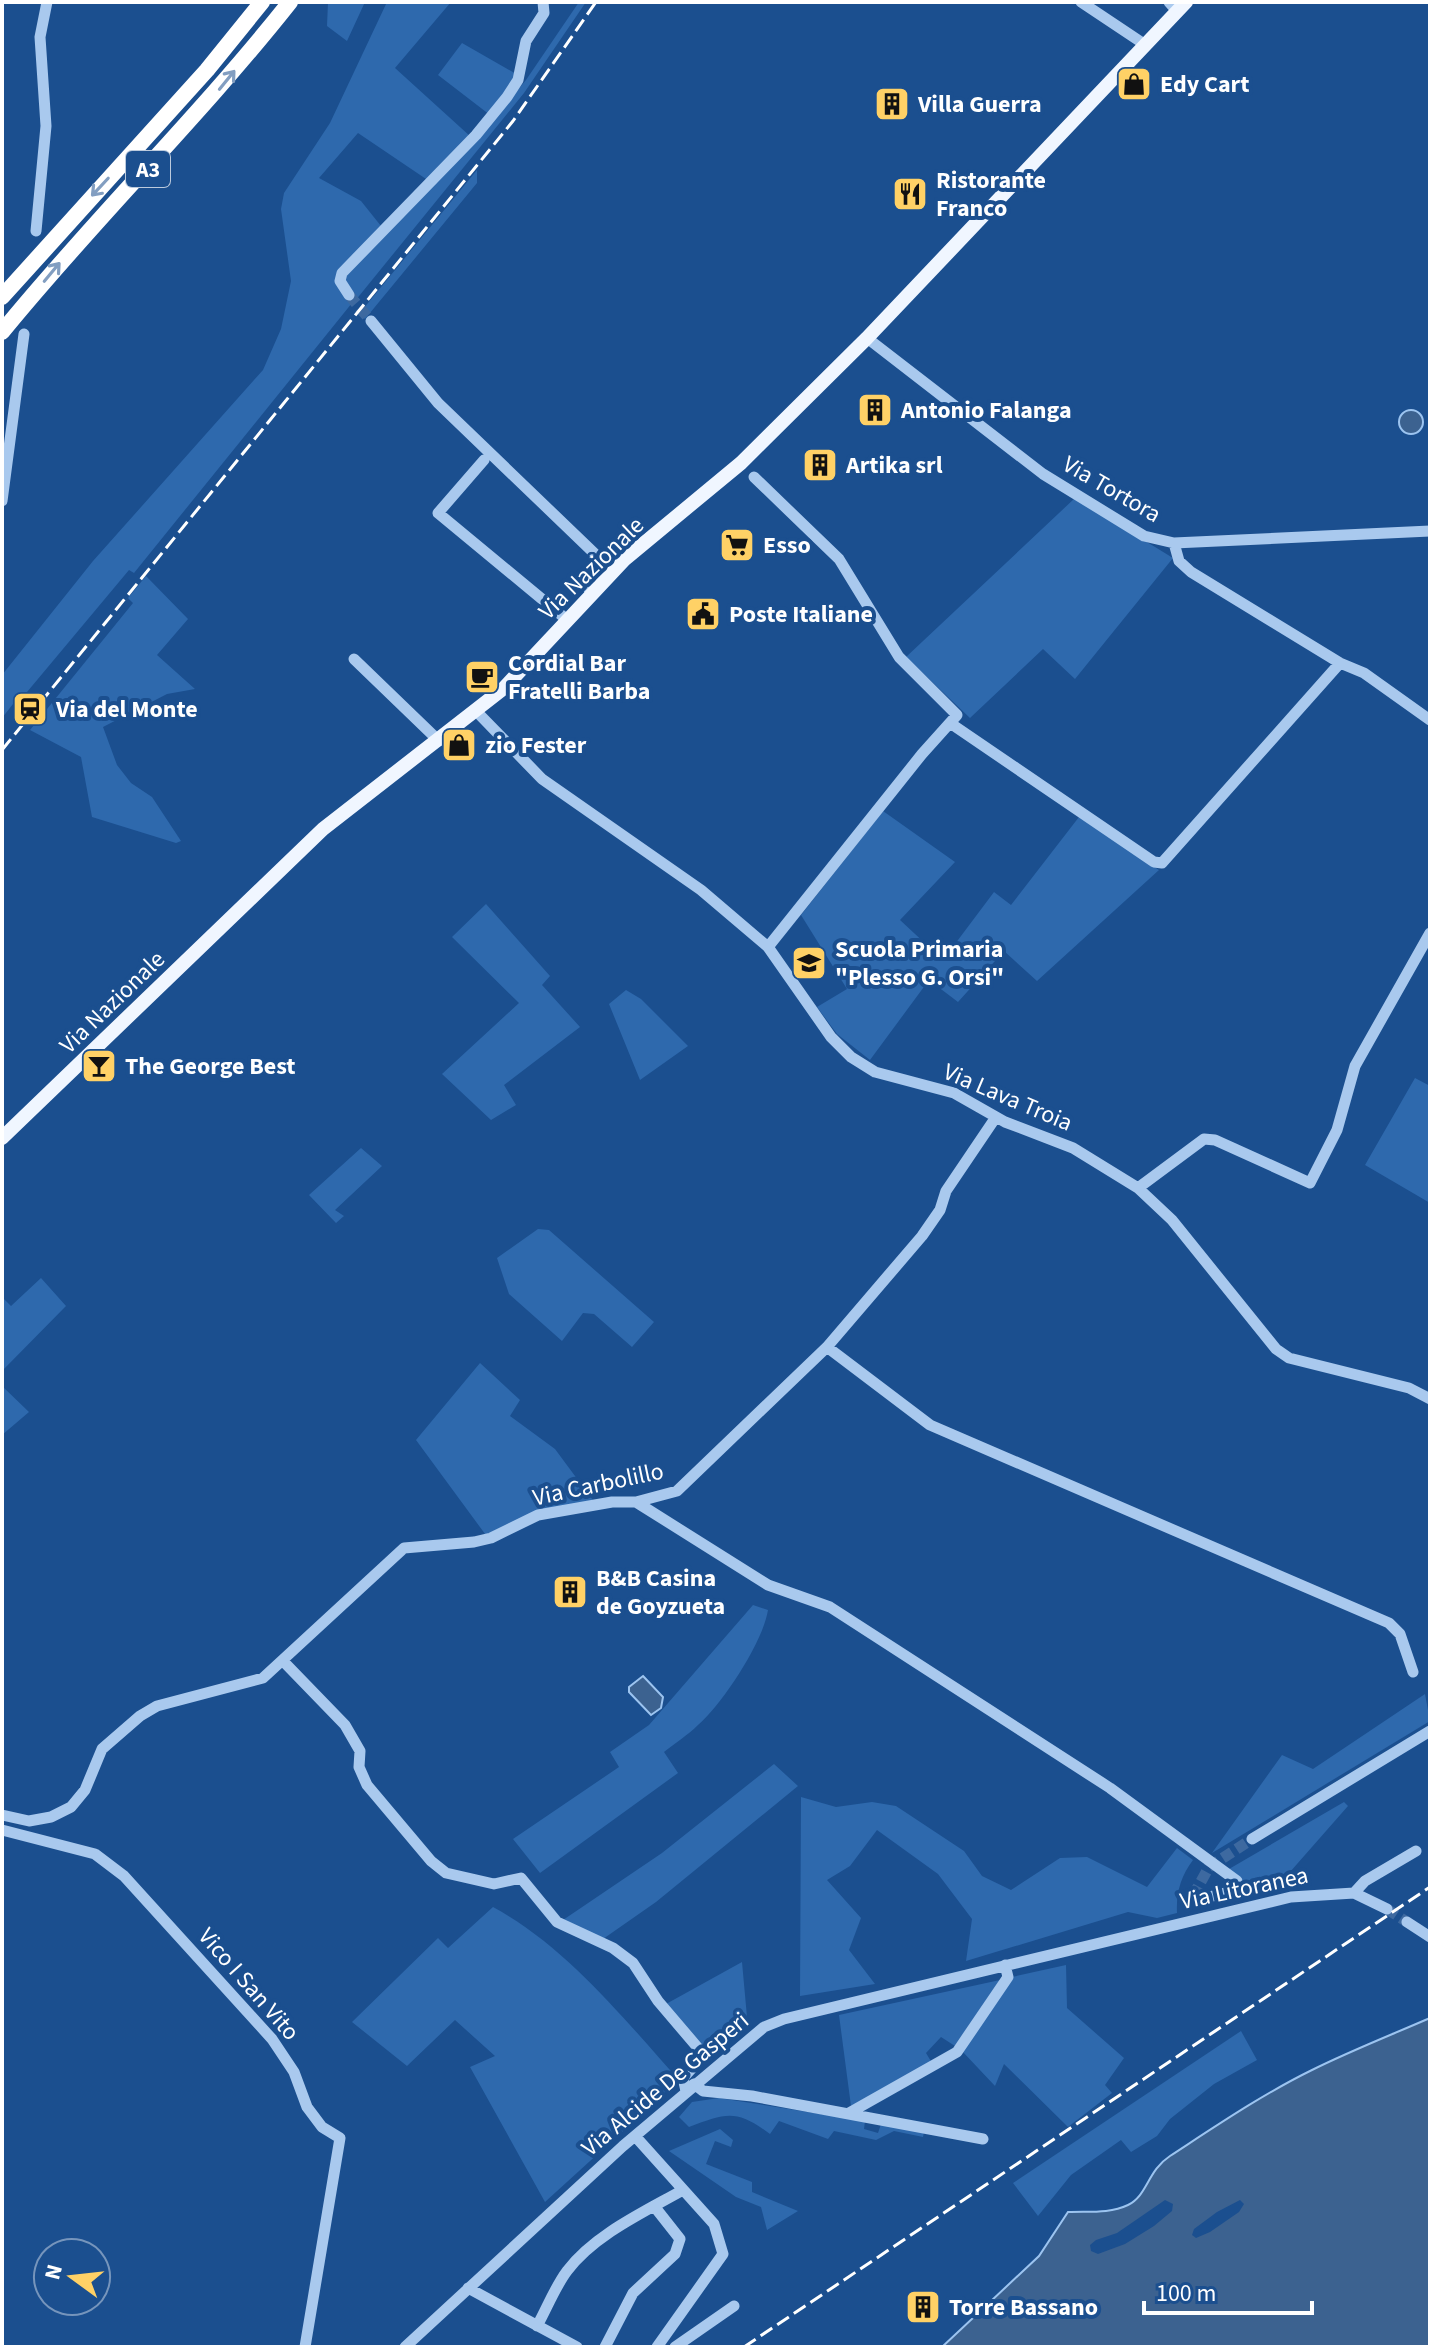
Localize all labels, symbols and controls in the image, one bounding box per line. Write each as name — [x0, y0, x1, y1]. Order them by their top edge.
shop icon: Edy Cart — [1115, 65, 1153, 103]
place label: Edy Cart — [1160, 67, 1249, 102]
one-way arrow — [218, 70, 236, 91]
building icon: Villa Guerra — [873, 85, 911, 123]
place label: Villa Guerra — [917, 87, 1042, 122]
road number: A3 — [126, 151, 170, 187]
place label: Ristorante Franco — [936, 163, 1046, 226]
restaurant icon: Ristorante Franco — [891, 175, 929, 213]
one-way arrow — [91, 177, 110, 196]
one-way arrow — [43, 262, 61, 283]
building icon: Antonio Falanga — [856, 391, 894, 429]
place label: Antonio Falanga — [900, 393, 1072, 428]
building icon: Artika srl — [801, 446, 839, 484]
street label: Via Tortora — [1056, 447, 1167, 532]
place label: Artika srl — [845, 448, 943, 483]
street label: Via Nazionale — [531, 509, 652, 628]
supermarket icon: Esso — [718, 526, 756, 564]
place label: Esso — [763, 528, 811, 563]
public building icon: Poste Italiane — [684, 595, 722, 633]
place label: Poste Italiane — [729, 597, 873, 632]
place label: Cordial Bar Fratelli Barba — [508, 646, 650, 709]
cafe icon: Cordial Bar Fratelli Barba — [463, 658, 501, 696]
station icon: Via del Monte — [11, 690, 49, 728]
place label: Via del Monte — [55, 692, 198, 727]
shop icon: zio Fester — [440, 726, 478, 764]
place label: zio Fester — [485, 728, 587, 763]
place label: Scuola Primaria "Plesso G. Orsi" — [835, 932, 1004, 995]
street label: Via Nazionale — [52, 943, 173, 1062]
school or university icon: Scuola Primaria "Plesso G. Orsi" — [790, 944, 828, 982]
bar icon: The George Best — [80, 1047, 118, 1085]
place label: The George Best — [125, 1049, 296, 1084]
street label: Via Lava Troia — [938, 1055, 1078, 1140]
street label: Via Carbolillo — [529, 1454, 667, 1515]
place label: B&B Casina de Goyzueta — [596, 1561, 725, 1624]
building icon: B&B Casina de Goyzueta — [551, 1573, 589, 1611]
street label: Via Litoranea — [1177, 1858, 1311, 1919]
street label: Vico I San Vito — [190, 1920, 308, 2048]
street label: Via Alcide De Gasperi — [574, 2004, 757, 2165]
north arrow — [32, 2237, 112, 2317]
text: N — [36, 2261, 71, 2283]
scale bar — [1144, 2265, 1312, 2315]
text: 100 m — [1156, 2276, 1216, 2311]
building icon: Torre Bassano — [904, 2288, 942, 2326]
place label: Torre Bassano — [949, 2290, 1098, 2325]

